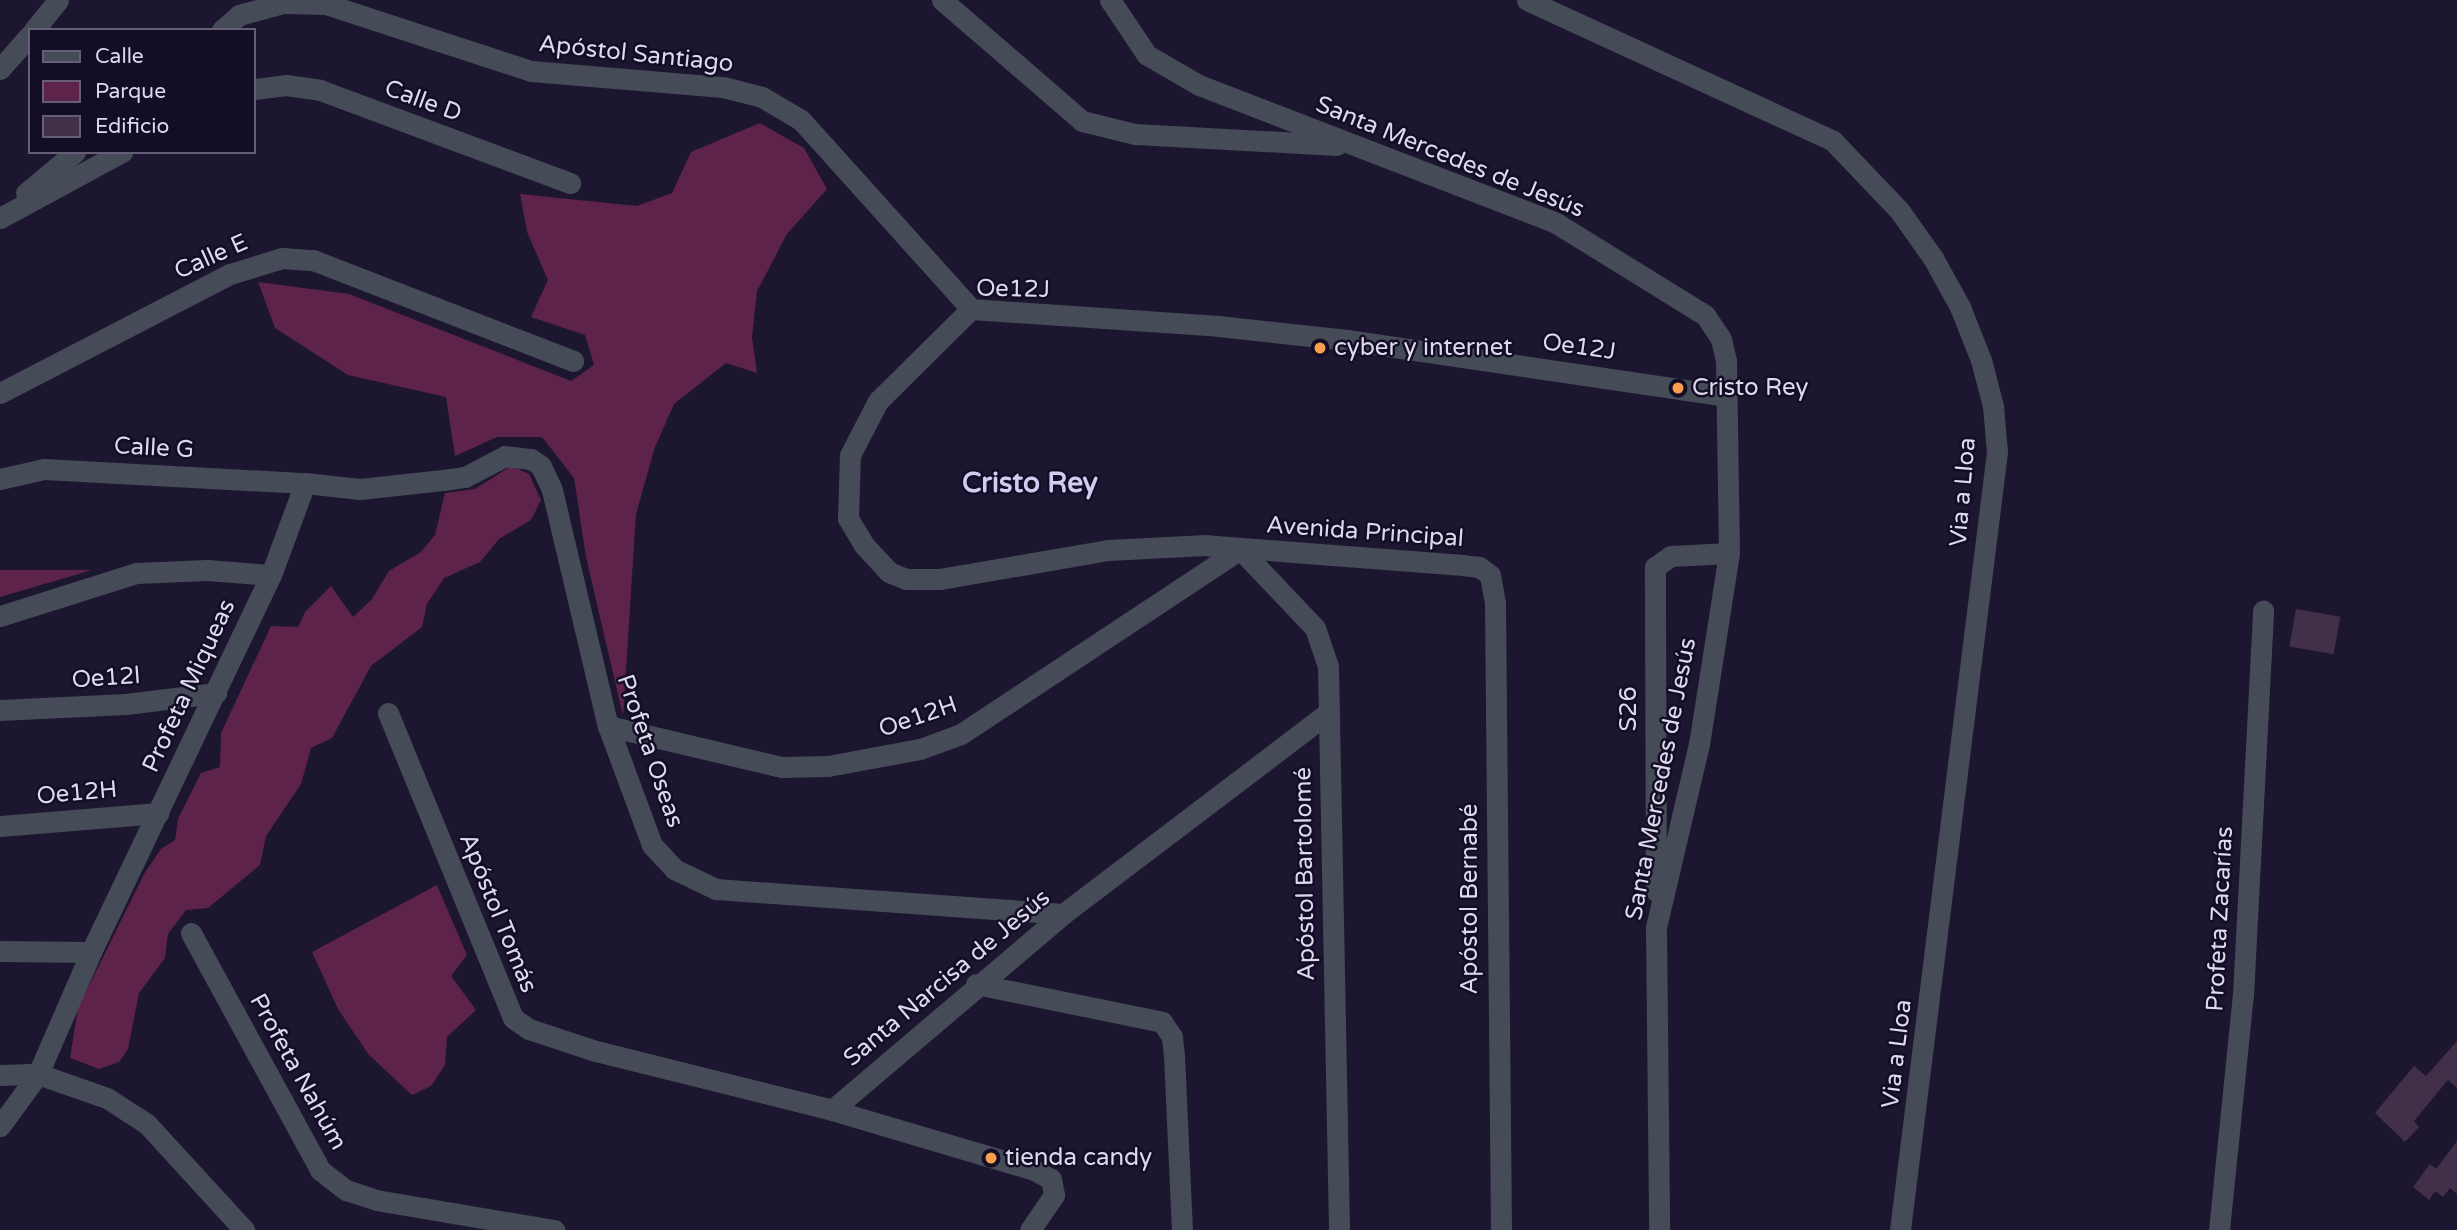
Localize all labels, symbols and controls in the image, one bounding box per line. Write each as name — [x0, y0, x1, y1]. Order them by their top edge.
legend — [28, 28, 256, 154]
street label: Apóstol Santiago — [537, 29, 735, 79]
text: Calle — [95, 44, 144, 69]
street label: Calle D — [381, 74, 465, 128]
text: Parque — [95, 79, 166, 104]
street label: Santa Mercedes de Jesús — [1312, 90, 1588, 224]
text: Edificio — [95, 114, 169, 139]
street label: Calle E — [170, 228, 252, 286]
street label: Oe12J — [976, 274, 1050, 304]
street label: Oe12J — [1540, 328, 1618, 366]
place label: cyber y internet — [1334, 334, 1512, 362]
marker: cyber y internet — [1312, 340, 1328, 356]
place label: Cristo Rey — [1692, 374, 1808, 402]
marker: Cristo Rey — [1670, 380, 1686, 396]
street label: Calle G — [113, 432, 195, 464]
street label: Via a Lloa — [1944, 436, 1982, 548]
district label: Cristo Rey — [962, 466, 1098, 500]
street label: Avenida Principal — [1265, 511, 1465, 553]
street label: Profeta Miqueas — [136, 595, 242, 777]
street label: Santa Mercedes de Jesús — [1619, 635, 1703, 923]
street label: Oe12l — [71, 661, 141, 695]
street label: Profeta Oseas — [610, 671, 690, 831]
street label: S26 — [1615, 687, 1643, 731]
street label: Oe12H — [875, 690, 961, 744]
street label: Apóstol Bartolomé — [1289, 767, 1321, 981]
street label: Oe12H — [35, 775, 119, 811]
street label: Apóstol Bernabé — [1456, 804, 1484, 994]
street label: Profeta Zacarías — [2201, 826, 2239, 1012]
street label: Apóstol Tomás — [453, 829, 543, 997]
street label: Santa Narcisa de Jesús — [838, 883, 1056, 1073]
street label: Profeta Nahúm — [243, 989, 353, 1155]
street label: Via a Lloa — [1876, 998, 1918, 1110]
place label: tienda candy — [1005, 1144, 1152, 1172]
marker: tienda candy — [983, 1150, 999, 1166]

